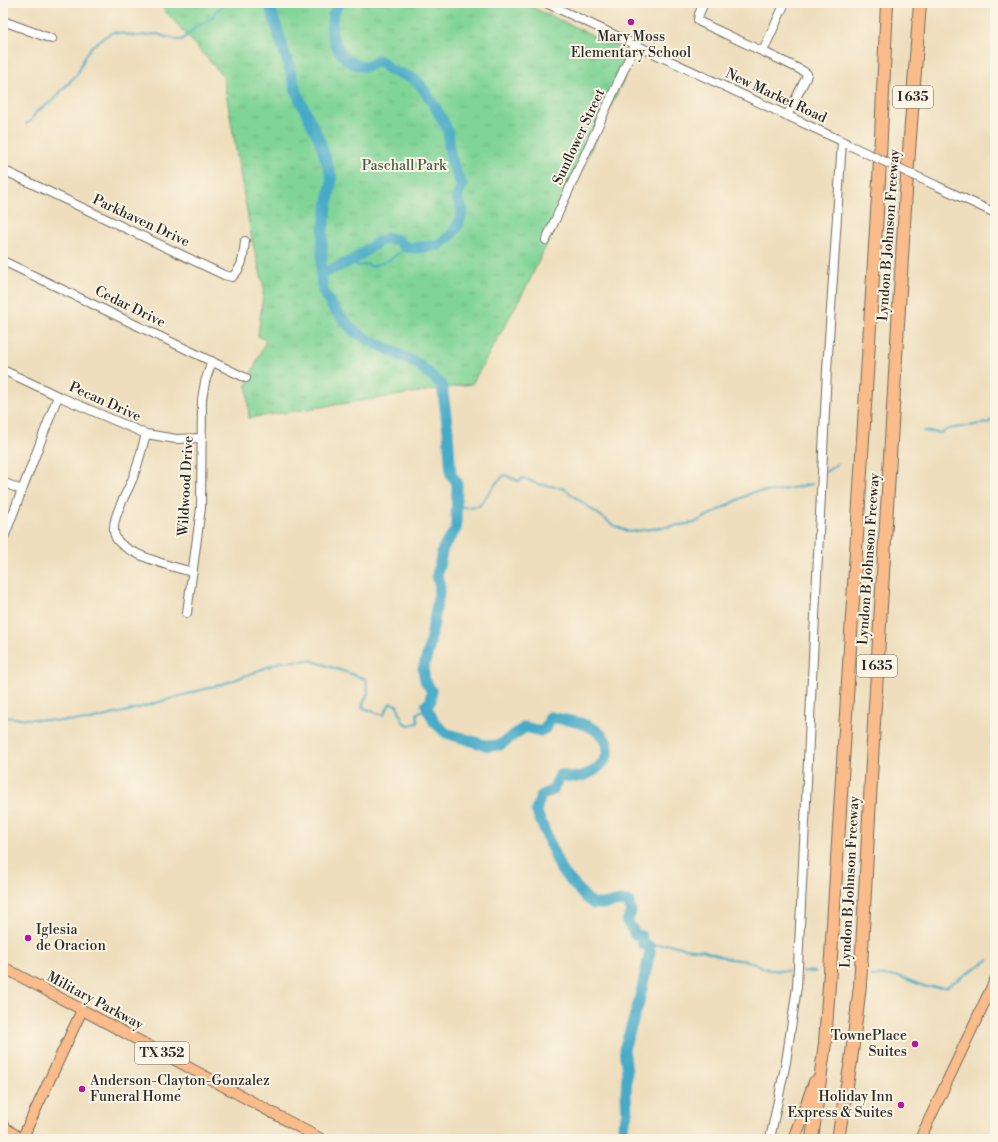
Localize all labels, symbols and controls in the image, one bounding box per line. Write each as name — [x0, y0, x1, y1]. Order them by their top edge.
marker: Mary Moss Elementary School — [626, 17, 636, 27]
place label: Mary Moss Elementary School — [571, 28, 691, 62]
street label: New Market Road — [722, 65, 830, 127]
street label: Sunflower Street — [549, 86, 609, 188]
road number: I 635 — [893, 86, 933, 108]
street label: Lyndon B Johnson Freeway — [874, 148, 904, 322]
park label: Paschall Park — [362, 157, 447, 175]
street label: Parkhaven Drive — [90, 191, 192, 251]
street label: Cedar Drive — [92, 282, 168, 332]
street label: Pecan Drive — [66, 378, 144, 426]
street label: Wildwood Drive — [174, 435, 198, 538]
street label: Lyndon B Johnson Freeway — [854, 472, 884, 646]
road number: I 635 — [857, 655, 897, 677]
street label: Lyndon B Johnson Freeway — [837, 795, 864, 968]
place label: Iglesia de Oracion — [36, 921, 106, 955]
marker: Iglesia de Oracion — [23, 933, 33, 943]
street label: Military Parkway — [44, 968, 147, 1034]
place label: TownePlace Suites — [831, 1027, 907, 1061]
marker: TownePlace Suites — [910, 1039, 920, 1049]
road number: TX 352 — [135, 1042, 189, 1064]
place label: Anderson-Clayton-Gonzalez Funeral Home — [89, 1072, 270, 1106]
marker: Anderson-Clayton-Gonzalez Funeral Home — [77, 1084, 87, 1094]
place label: Holiday Inn Express & Suites — [787, 1088, 894, 1122]
marker: Holiday Inn Express & Suites — [896, 1100, 906, 1110]

